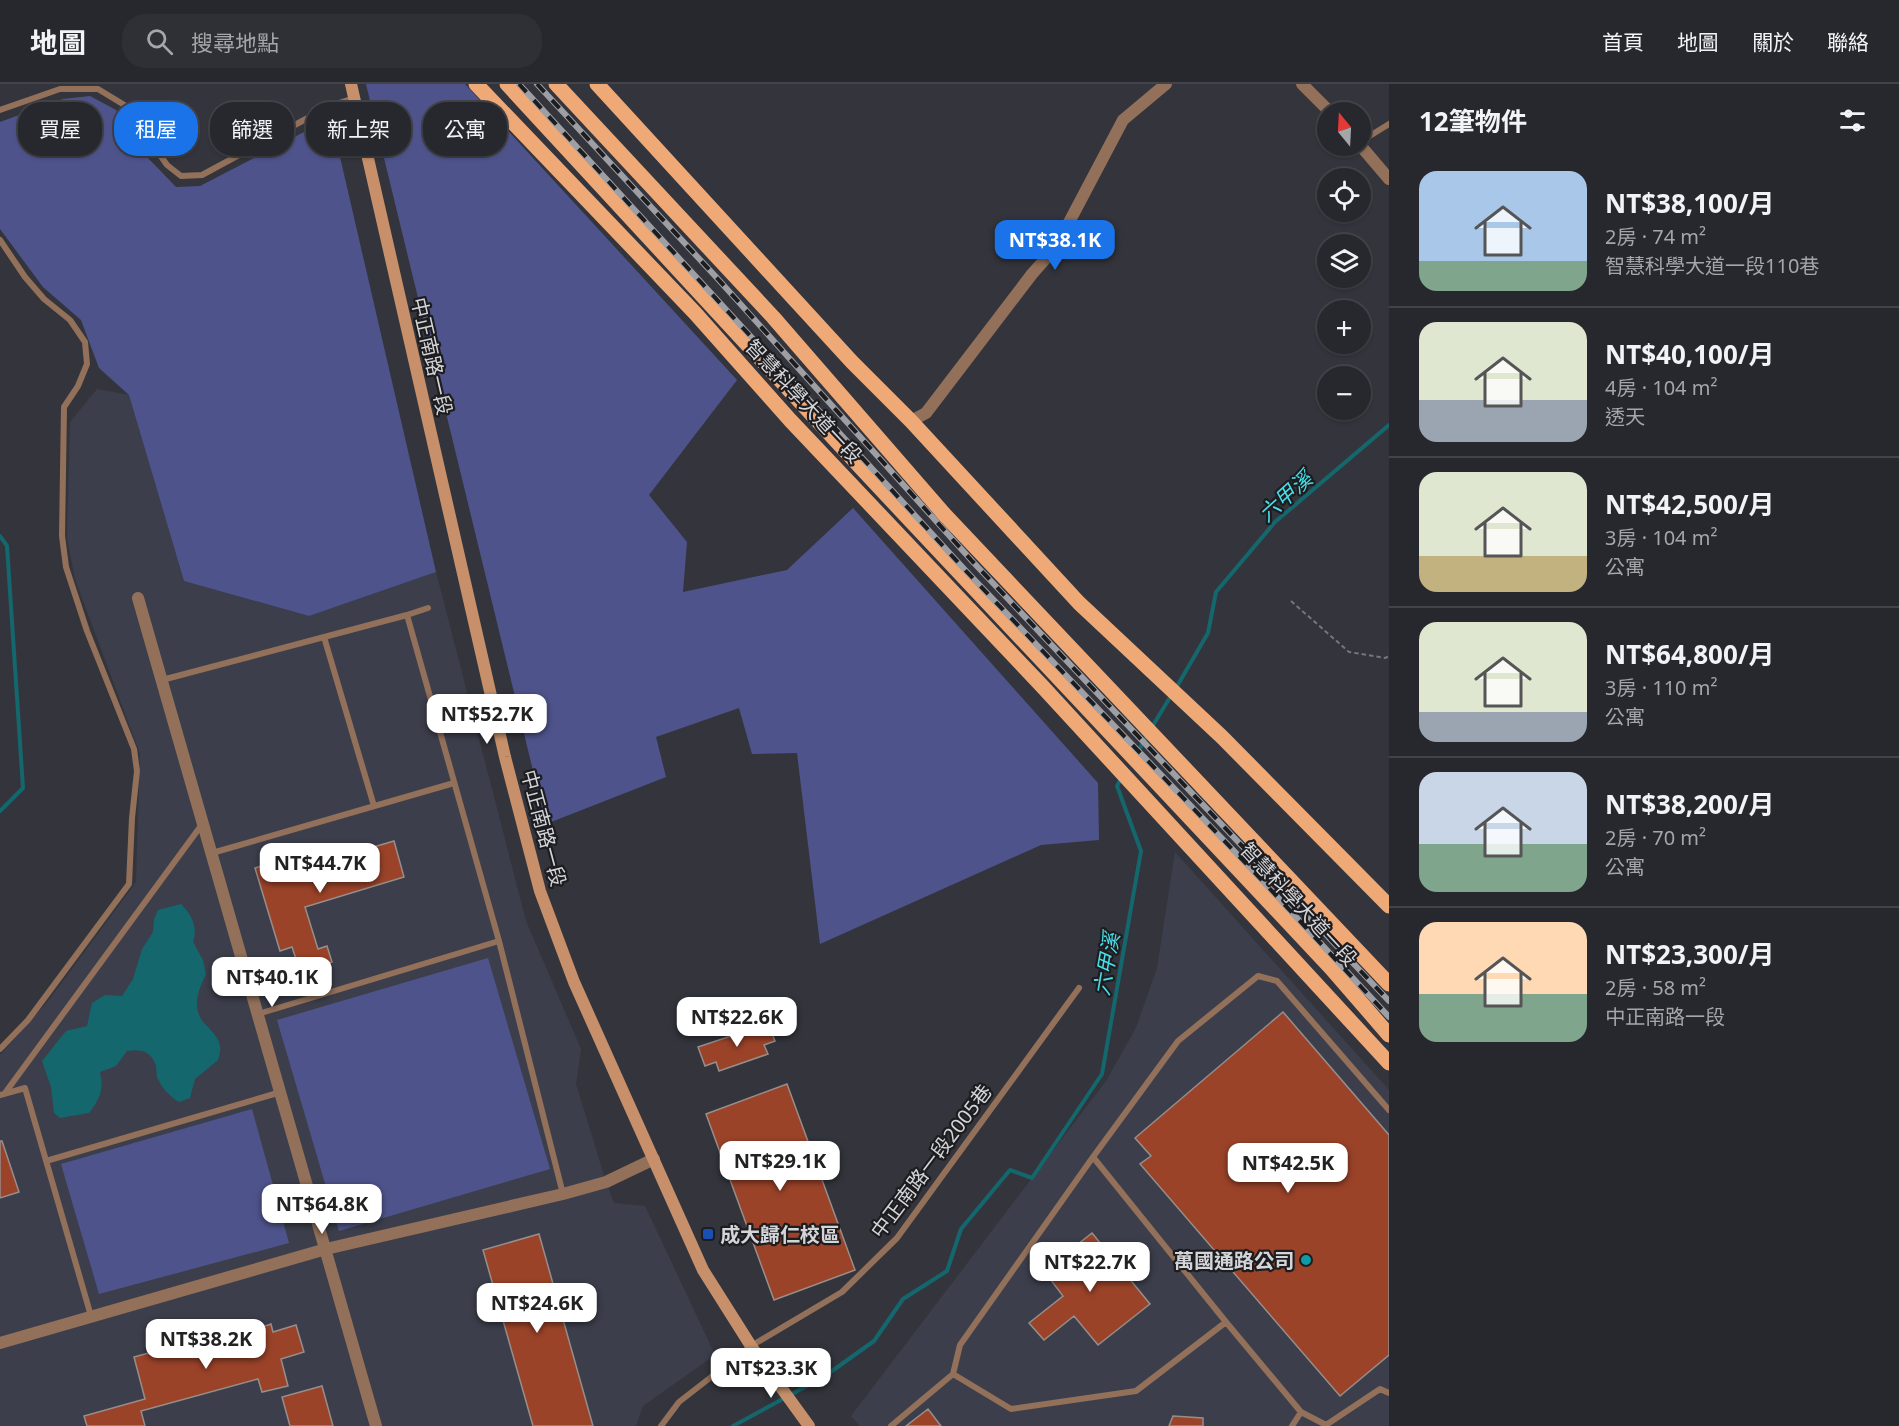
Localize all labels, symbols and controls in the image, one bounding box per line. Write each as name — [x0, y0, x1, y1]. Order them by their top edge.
search box — [122, 14, 542, 68]
text: 地圖 — [30, 23, 86, 61]
icon: search — [143, 25, 176, 58]
text: 搜尋地點 — [191, 27, 279, 57]
text: 首頁 — [1602, 28, 1644, 56]
text: 地圖 — [1677, 28, 1719, 56]
text: 關於 — [1752, 28, 1794, 56]
text: 聯絡 — [1827, 28, 1869, 56]
chip: 買屋 — [18, 102, 102, 156]
chip: 租屋 — [114, 102, 198, 156]
chip: 篩選 — [210, 102, 294, 156]
chip: 新上架 — [306, 102, 411, 156]
chip: 公寓 — [423, 102, 507, 156]
north arrow — [1317, 102, 1371, 156]
map controls — [1317, 102, 1371, 420]
text: 12筆物件 — [1419, 103, 1527, 139]
icon: filters — [1836, 104, 1869, 137]
button: locate — [1317, 168, 1371, 222]
text: NT$38,100/月 — [1605, 185, 1775, 221]
icon: home — [1467, 195, 1539, 267]
pin: NT$38.1K — [993, 220, 1117, 271]
text: 2房 · 74 m² — [1605, 223, 1706, 250]
text: NT$38.1K — [1009, 226, 1101, 253]
button: layers — [1317, 234, 1371, 288]
text: 智慧科學大道一段110巷 — [1605, 252, 1819, 279]
street label: 中正南路一段 — [405, 295, 459, 417]
button: + — [1317, 300, 1371, 354]
street label: 智慧科學大道一段 — [740, 333, 868, 469]
text: NT$40,100/月 — [1605, 336, 1775, 372]
icon: home — [1467, 346, 1539, 418]
button: − — [1317, 366, 1371, 420]
text: 4房 · 104 m² — [1605, 374, 1717, 401]
text: 透天 — [1605, 403, 1645, 430]
water label: 六甲溪 — [1252, 463, 1320, 527]
text: NT$42,500/月 — [1605, 486, 1775, 522]
icon: home — [1467, 496, 1539, 568]
text: 3房 · 104 m² — [1605, 524, 1717, 551]
text: 公寓 — [1605, 553, 1645, 580]
text: NT$64,800/月 — [1605, 636, 1775, 672]
icon: home — [1467, 646, 1539, 718]
text: 3房 · 110 m² — [1605, 674, 1717, 701]
pin: NT$52.7K — [425, 694, 549, 745]
text: NT$52.7K — [441, 700, 533, 727]
text: 公寓 — [1605, 703, 1645, 730]
street label: 中正南路一段 — [515, 767, 573, 889]
text: NT$38,200/月 — [1605, 786, 1775, 822]
icon: home — [1467, 796, 1539, 868]
text: 2房 · 70 m² — [1605, 824, 1706, 851]
street label: 智慧科學大道一段 — [1235, 836, 1363, 972]
pin: NT$44.7K — [258, 843, 382, 894]
text: NT$44.7K — [274, 849, 366, 876]
text: 公寓 — [1605, 853, 1645, 880]
water label: 六甲溪 — [1087, 928, 1126, 997]
text: NT$23,300/月 — [1605, 936, 1775, 972]
icon: home — [1467, 946, 1539, 1018]
pin: NT$40.1K — [210, 957, 334, 1008]
text: NT$40.1K — [226, 963, 318, 990]
text: 2房 · 58 m² — [1605, 974, 1706, 1001]
pin: NT$22.6K — [675, 997, 799, 1048]
text: NT$22.6K — [691, 1003, 783, 1030]
text: 中正南路一段 — [1605, 1003, 1725, 1030]
street label: 中正南路一段2005巷 — [864, 1079, 998, 1243]
pin: NT$29.1K — [718, 1141, 842, 1192]
pin: NT$42.5K — [1226, 1143, 1350, 1194]
text: NT$29.1K — [734, 1147, 826, 1174]
text: NT$42.5K — [1242, 1149, 1334, 1176]
pin: NT$64.8K — [260, 1184, 384, 1235]
text: NT$64.8K — [276, 1190, 368, 1217]
place label: 成大歸仁校區 — [720, 1221, 840, 1248]
marker: 成大歸仁校區 — [701, 1227, 715, 1241]
pin: NT$22.7K — [1028, 1242, 1152, 1293]
place label: 萬國通路公司 — [1174, 1247, 1294, 1274]
text: NT$22.7K — [1044, 1248, 1136, 1275]
marker: 萬國通路公司 — [1299, 1253, 1313, 1267]
pin: NT$24.6K — [475, 1283, 599, 1334]
text: NT$24.6K — [491, 1289, 583, 1316]
pin: NT$38.2K — [144, 1319, 268, 1370]
text: NT$38.2K — [160, 1325, 252, 1352]
pin: NT$23.3K — [709, 1348, 833, 1399]
text: NT$23.3K — [725, 1354, 817, 1381]

